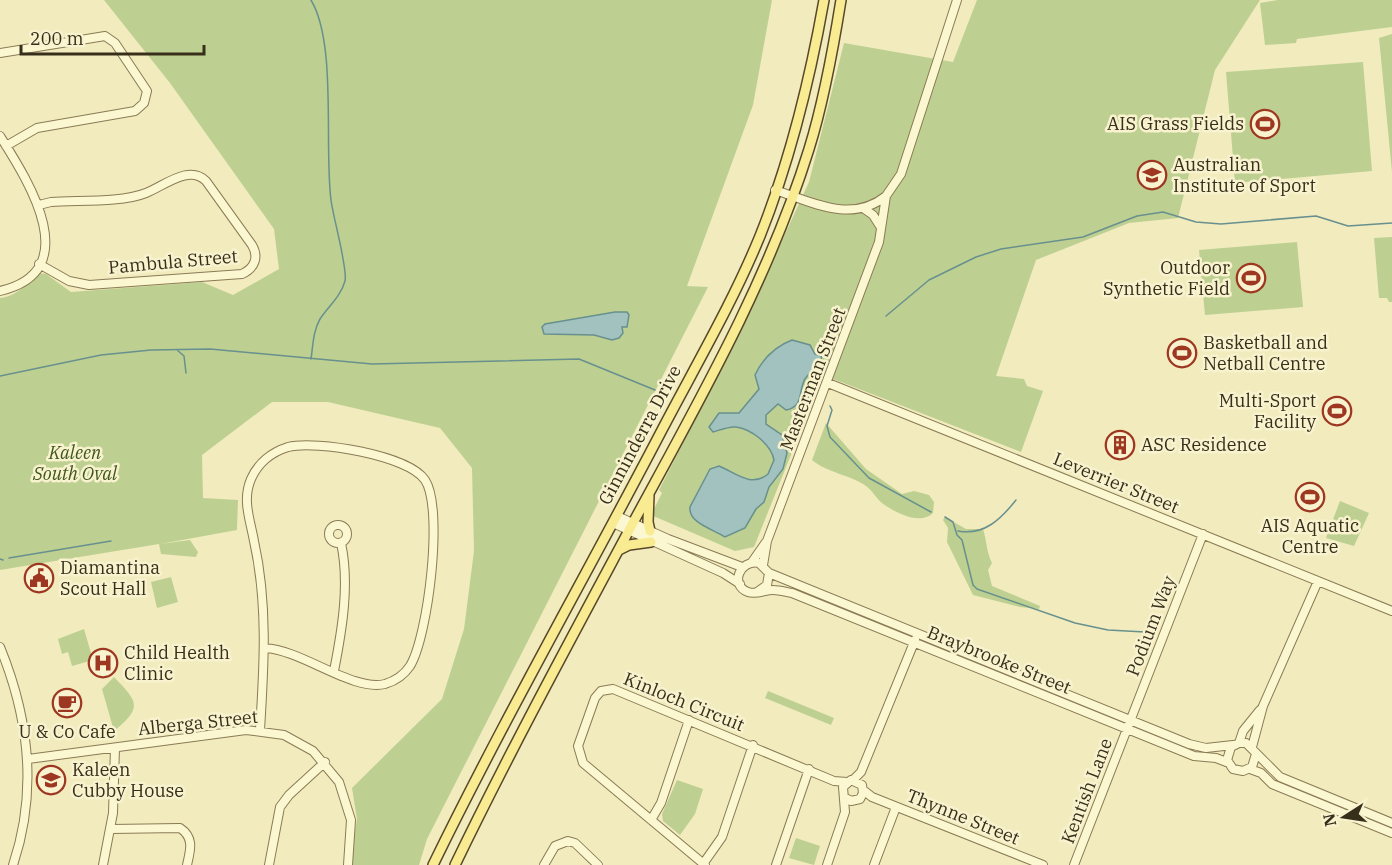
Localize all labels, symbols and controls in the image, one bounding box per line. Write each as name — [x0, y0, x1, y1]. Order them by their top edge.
scale bar — [21, 18, 204, 56]
text: 200 m — [30, 27, 84, 50]
sports icon: AIS Grass Fields — [1249, 108, 1281, 140]
place label: AIS Grass Fields — [1107, 112, 1244, 135]
place label: Australian Institute of Sport — [1173, 153, 1316, 197]
school or university icon: Australian Institute of Sport — [1136, 159, 1168, 191]
street label: Pambula Street — [107, 244, 239, 279]
place label: Outdoor Synthetic Field — [1103, 256, 1230, 300]
sports icon: Outdoor Synthetic Field — [1235, 262, 1267, 294]
street label: Masterman Street — [775, 304, 850, 454]
place label: Basketball and Netball Centre — [1203, 331, 1328, 375]
sports icon: Basketball and Netball Centre — [1166, 337, 1198, 369]
street label: Ginninderra Drive — [593, 361, 686, 509]
place label: Multi-Sport Facility — [1219, 389, 1316, 433]
sports icon: Multi-Sport Facility — [1321, 395, 1353, 427]
building icon: ASC Residence — [1104, 429, 1136, 461]
place label: ASC Residence — [1141, 433, 1267, 456]
park label: Kaleen South Oval — [32, 441, 118, 485]
street label: Leverrier Street — [1050, 447, 1182, 518]
sports icon: AIS Aquatic Centre — [1294, 481, 1326, 513]
place label: AIS Aquatic Centre — [1261, 514, 1359, 558]
place label: Diamantina Scout Hall — [60, 556, 160, 600]
public building icon: Diamantina Scout Hall — [23, 562, 55, 594]
street label: Podium Way — [1121, 572, 1180, 679]
street label: Braybrooke Street — [924, 620, 1074, 699]
place label: Child Health Clinic — [124, 641, 230, 685]
hospital icon: Child Health Clinic — [87, 647, 119, 679]
street label: Kinloch Circuit — [620, 667, 748, 736]
cafe icon: U & Co Cafe — [51, 687, 83, 719]
street label: Alberga Street — [137, 705, 259, 740]
place label: U & Co Cafe — [18, 720, 116, 743]
street label: Kentish Lane — [1056, 735, 1117, 847]
place label: Kaleen Cubby House — [72, 758, 184, 802]
school or university icon: Kaleen Cubby House — [35, 764, 67, 796]
street label: Thynne Street — [903, 783, 1023, 850]
north arrow — [1314, 787, 1374, 847]
text: N — [1318, 812, 1340, 828]

